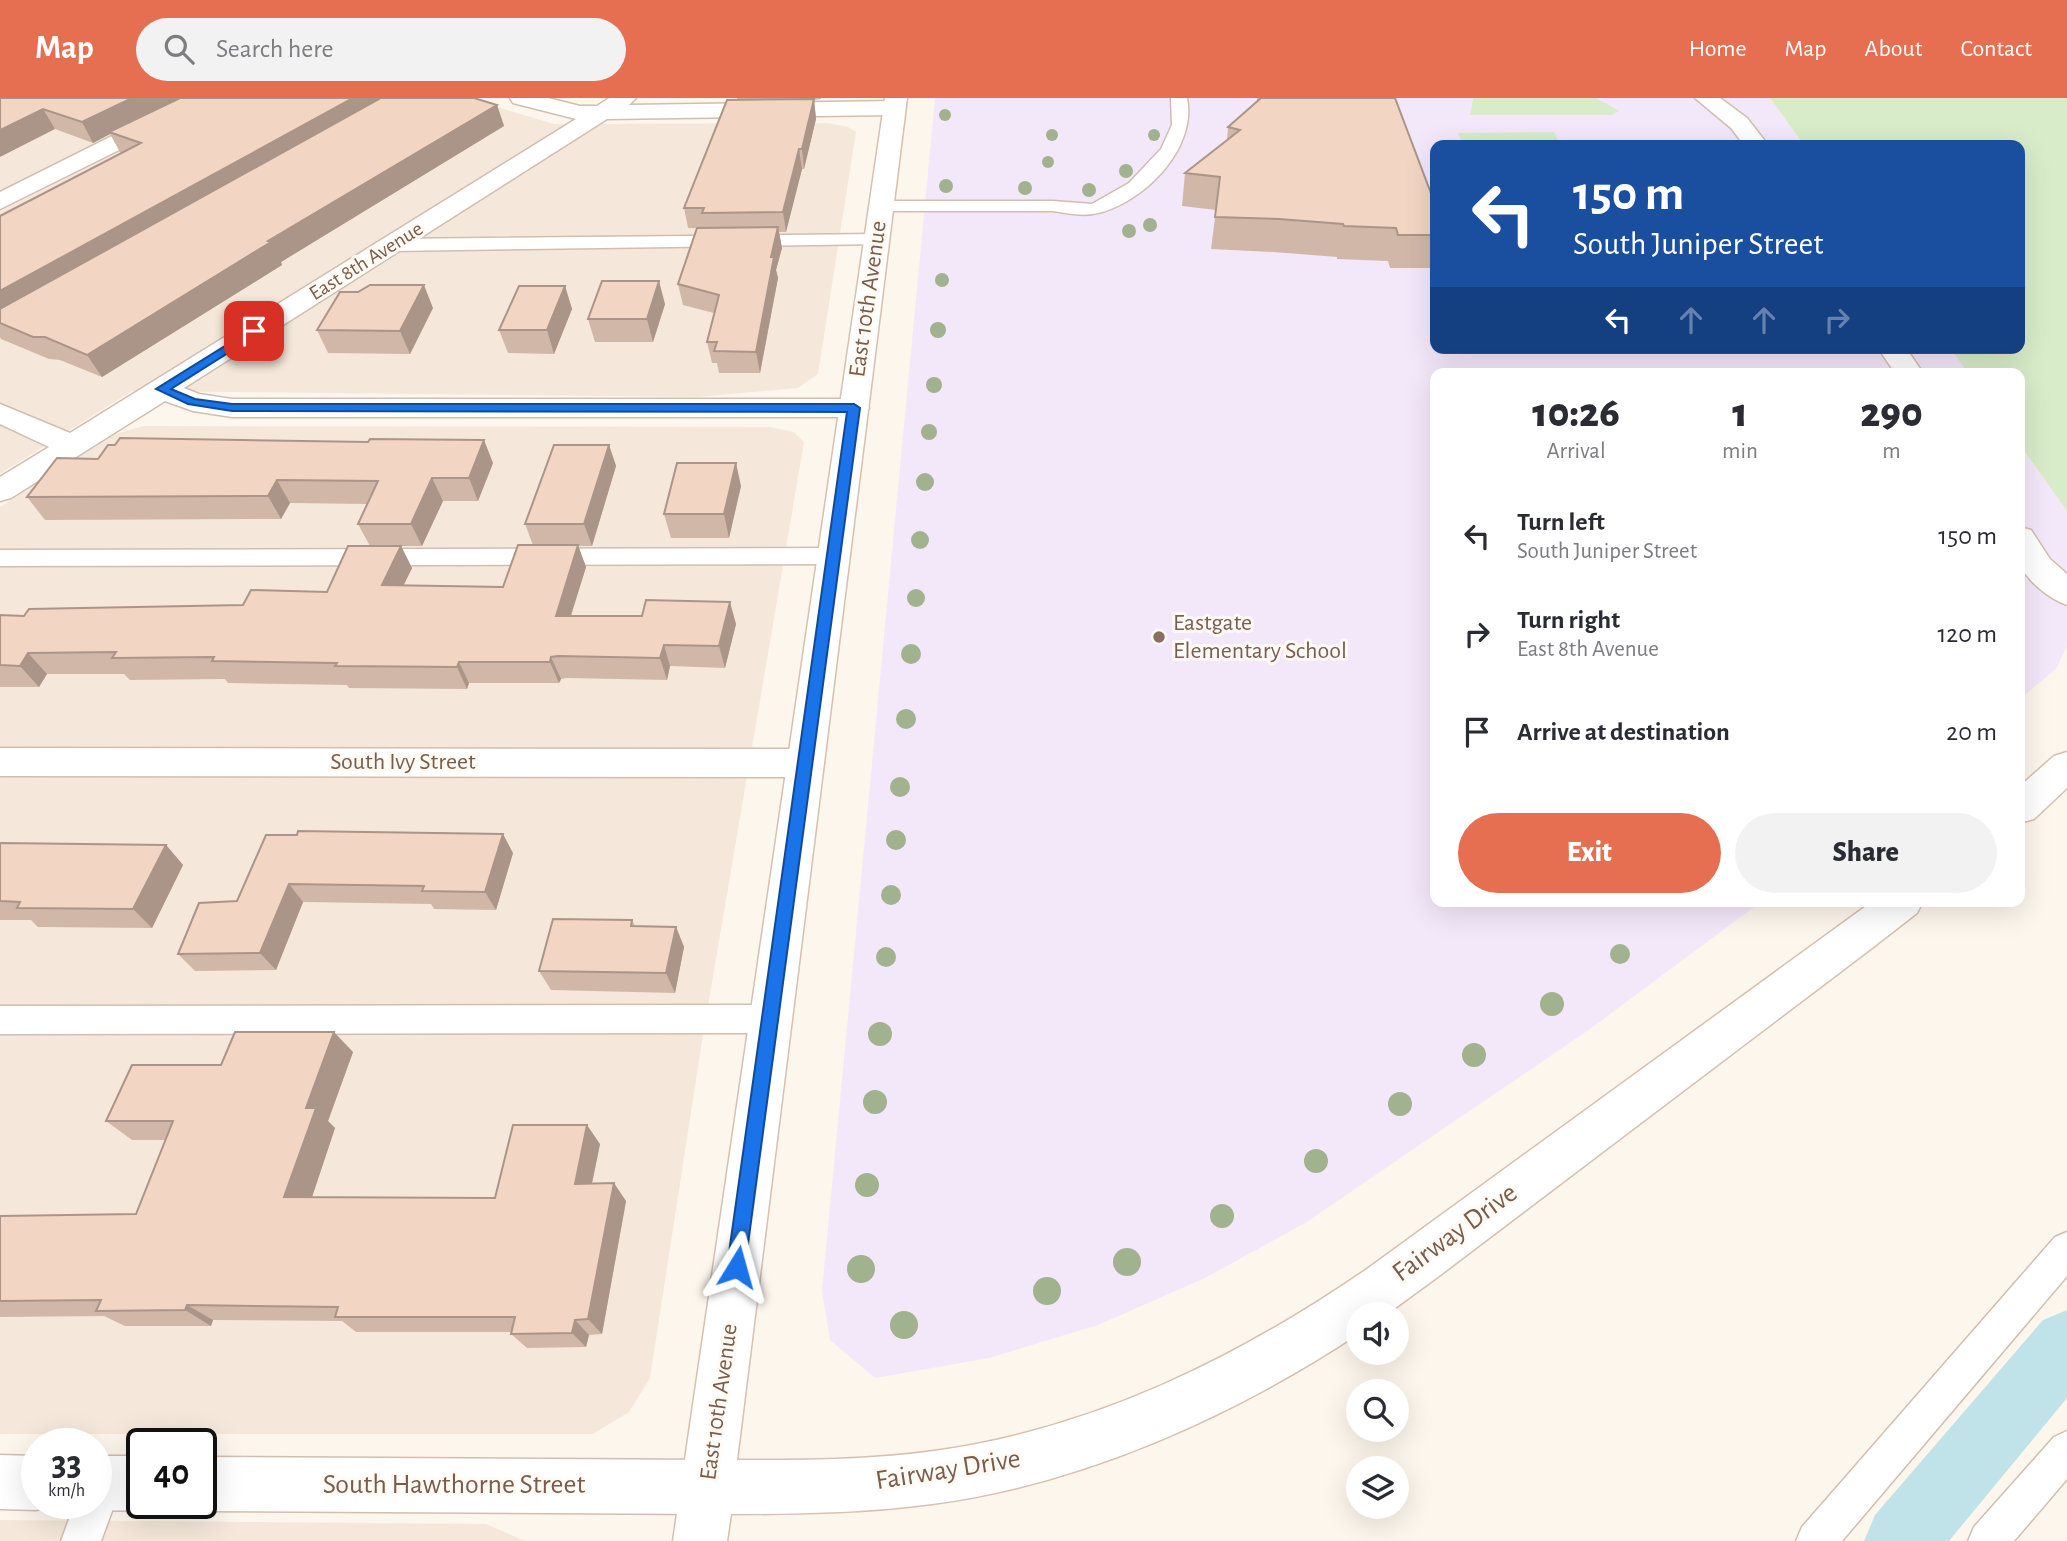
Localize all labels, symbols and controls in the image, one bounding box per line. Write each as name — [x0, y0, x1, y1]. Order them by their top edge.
search box — [136, 18, 626, 81]
icon: search — [160, 30, 198, 68]
text: Map — [35, 32, 94, 65]
text: Search here — [216, 36, 334, 62]
text: Home — [1689, 37, 1747, 61]
text: Map — [1785, 37, 1827, 61]
text: About — [1865, 37, 1922, 61]
text: Contact — [1960, 37, 2032, 61]
icon: left — [1458, 168, 1549, 259]
text: 150 m — [1573, 170, 1684, 219]
street label: East 8th Avenue — [305, 218, 427, 304]
street label: East 10th Avenue — [845, 219, 891, 379]
text: South Juniper Street — [1573, 228, 1823, 260]
pin — [224, 301, 284, 361]
icon: left — [1599, 301, 1637, 339]
icon: ahead — [1672, 301, 1710, 339]
icon: ahead — [1745, 301, 1783, 339]
icon: right — [1818, 301, 1856, 339]
icon: arrive — [235, 312, 273, 350]
text: 10:26 — [1532, 392, 1620, 434]
text: 1 — [1732, 392, 1748, 434]
text: 290 — [1860, 392, 1923, 434]
text: Arrival — [1546, 440, 1606, 463]
text: min — [1722, 440, 1758, 463]
text: m — [1882, 440, 1901, 463]
text: Turn left — [1517, 509, 1605, 535]
icon: left — [1458, 517, 1496, 555]
text: 150 m — [1938, 523, 1997, 549]
text: South Juniper Street — [1517, 540, 1697, 563]
text: Turn right — [1517, 607, 1620, 633]
place label: Eastgate Elementary School — [1173, 611, 1347, 663]
icon: right — [1458, 615, 1496, 653]
text: 120 m — [1937, 621, 1997, 647]
marker: Eastgate Elementary School — [1151, 629, 1167, 645]
text: East 8th Avenue — [1517, 638, 1659, 661]
icon: arrive — [1458, 713, 1496, 751]
text: Arrive at destination — [1517, 719, 1730, 745]
text: 20 m — [1946, 719, 1997, 745]
street label: South Ivy Street — [330, 750, 476, 774]
button: Exit — [1458, 813, 1721, 893]
button: Share — [1735, 813, 1997, 893]
street label: Fairway Drive — [1388, 1179, 1522, 1287]
position arrow — [700, 1230, 774, 1304]
map controls — [1346, 1302, 1409, 1519]
button: sound — [1346, 1302, 1409, 1365]
street label: East 10th Avenue — [696, 1322, 742, 1482]
button: search — [1346, 1379, 1409, 1442]
speed limit sign: 40 — [126, 1428, 217, 1519]
street label: Fairway Drive — [874, 1445, 1022, 1495]
text: 33 — [51, 1447, 82, 1482]
button: layers — [1346, 1456, 1409, 1519]
street label: South Hawthorne Street — [323, 1471, 585, 1499]
text: km/h — [48, 1482, 85, 1500]

